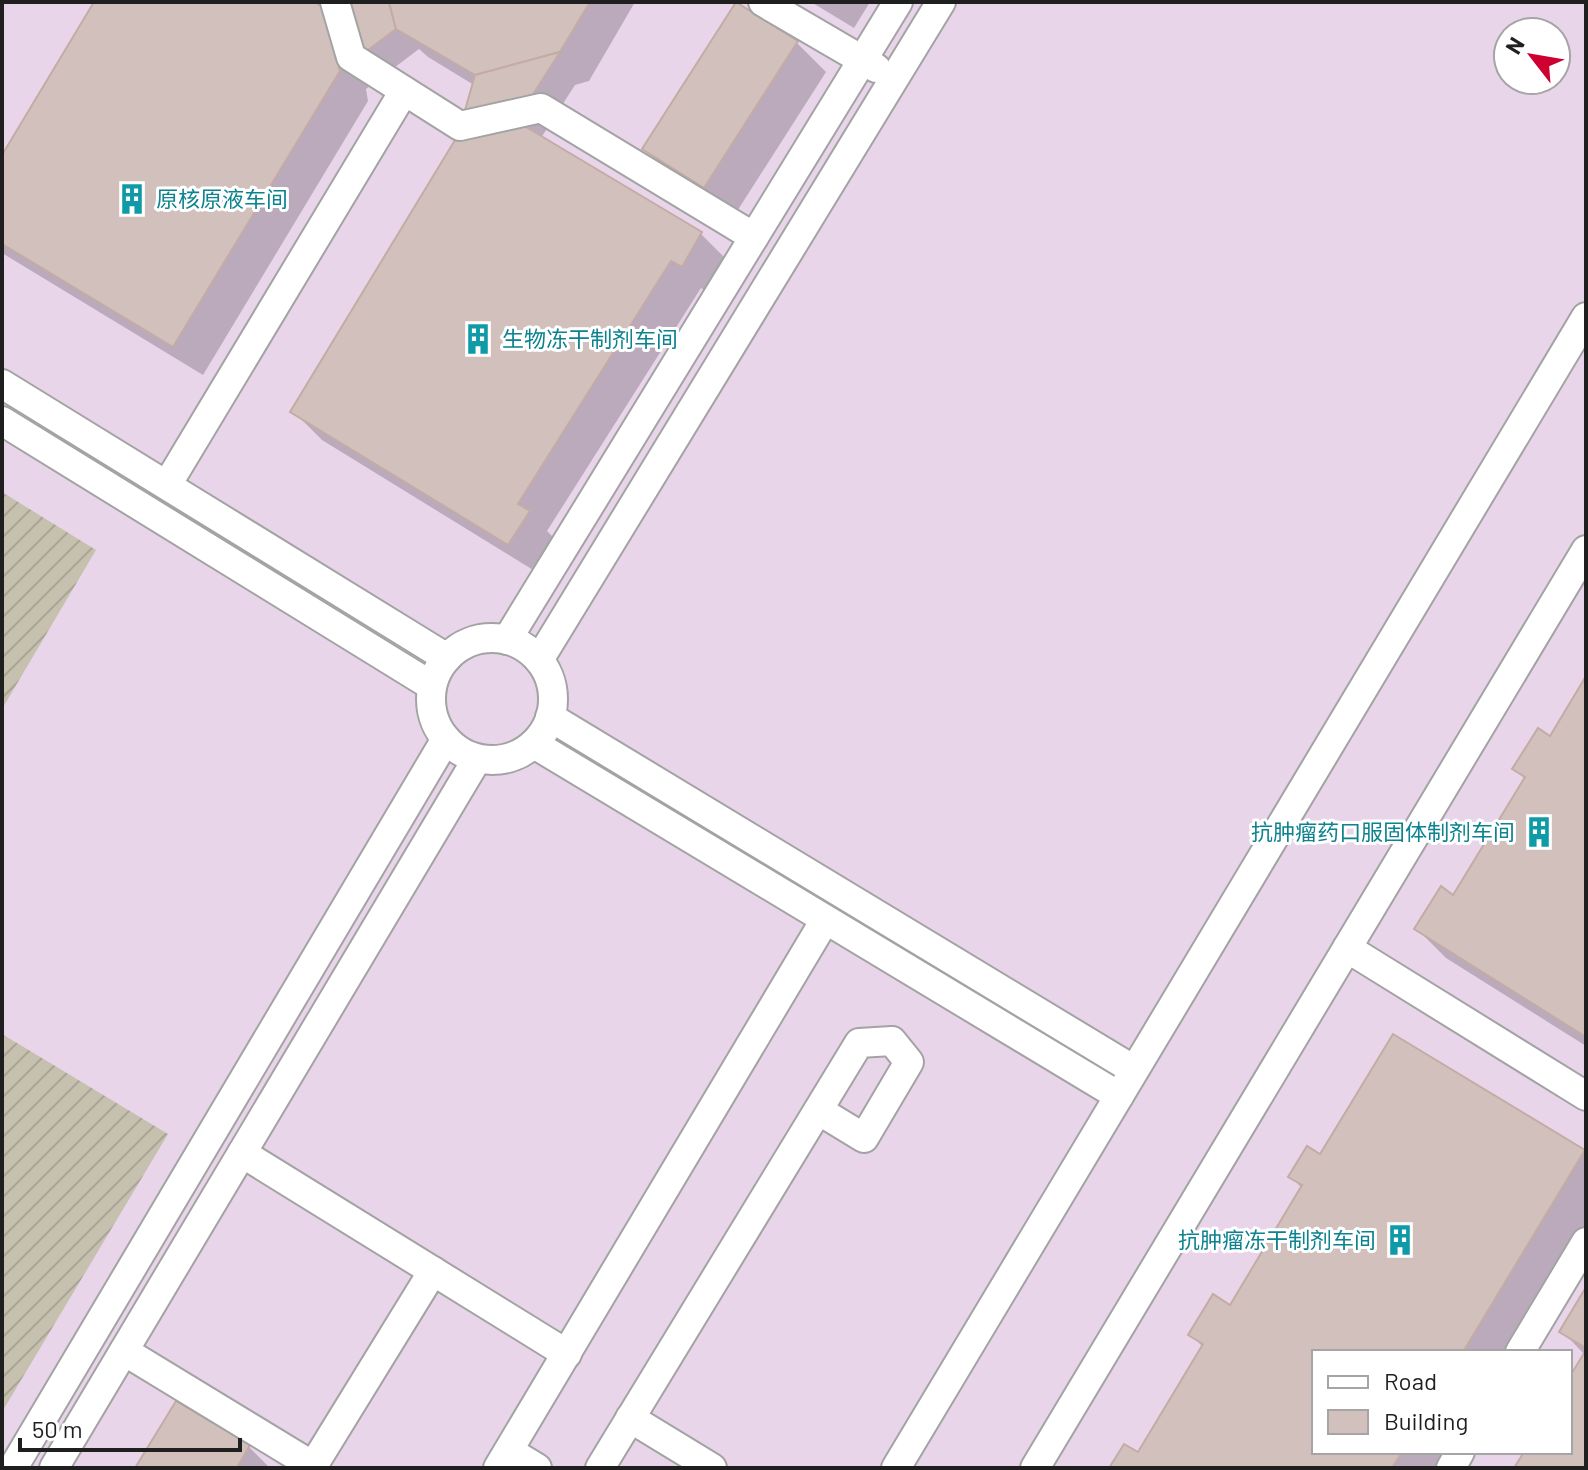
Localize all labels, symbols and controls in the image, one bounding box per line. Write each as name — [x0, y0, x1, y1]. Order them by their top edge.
north arrow — [1492, 16, 1572, 96]
text: N — [1499, 32, 1529, 58]
building icon: 原核原液车间 — [115, 182, 149, 216]
place label: 原核原液车间 — [156, 185, 288, 211]
building icon: 生物冻干制剂车间 — [461, 322, 495, 356]
place label: 生物冻干制剂车间 — [502, 325, 678, 351]
building icon: 抗肿瘤药口服固体制剂车间 — [1522, 815, 1556, 849]
place label: 抗肿瘤药口服固体制剂车间 — [1251, 818, 1515, 844]
building icon: 抗肿瘤冻干制剂车间 — [1383, 1223, 1417, 1257]
place label: 抗肿瘤冻干制剂车间 — [1178, 1226, 1376, 1252]
legend — [1312, 1350, 1572, 1454]
text: Road — [1384, 1366, 1437, 1395]
scale bar — [20, 1402, 240, 1452]
text: Building — [1384, 1406, 1468, 1435]
text: 50 m — [32, 1414, 83, 1443]

